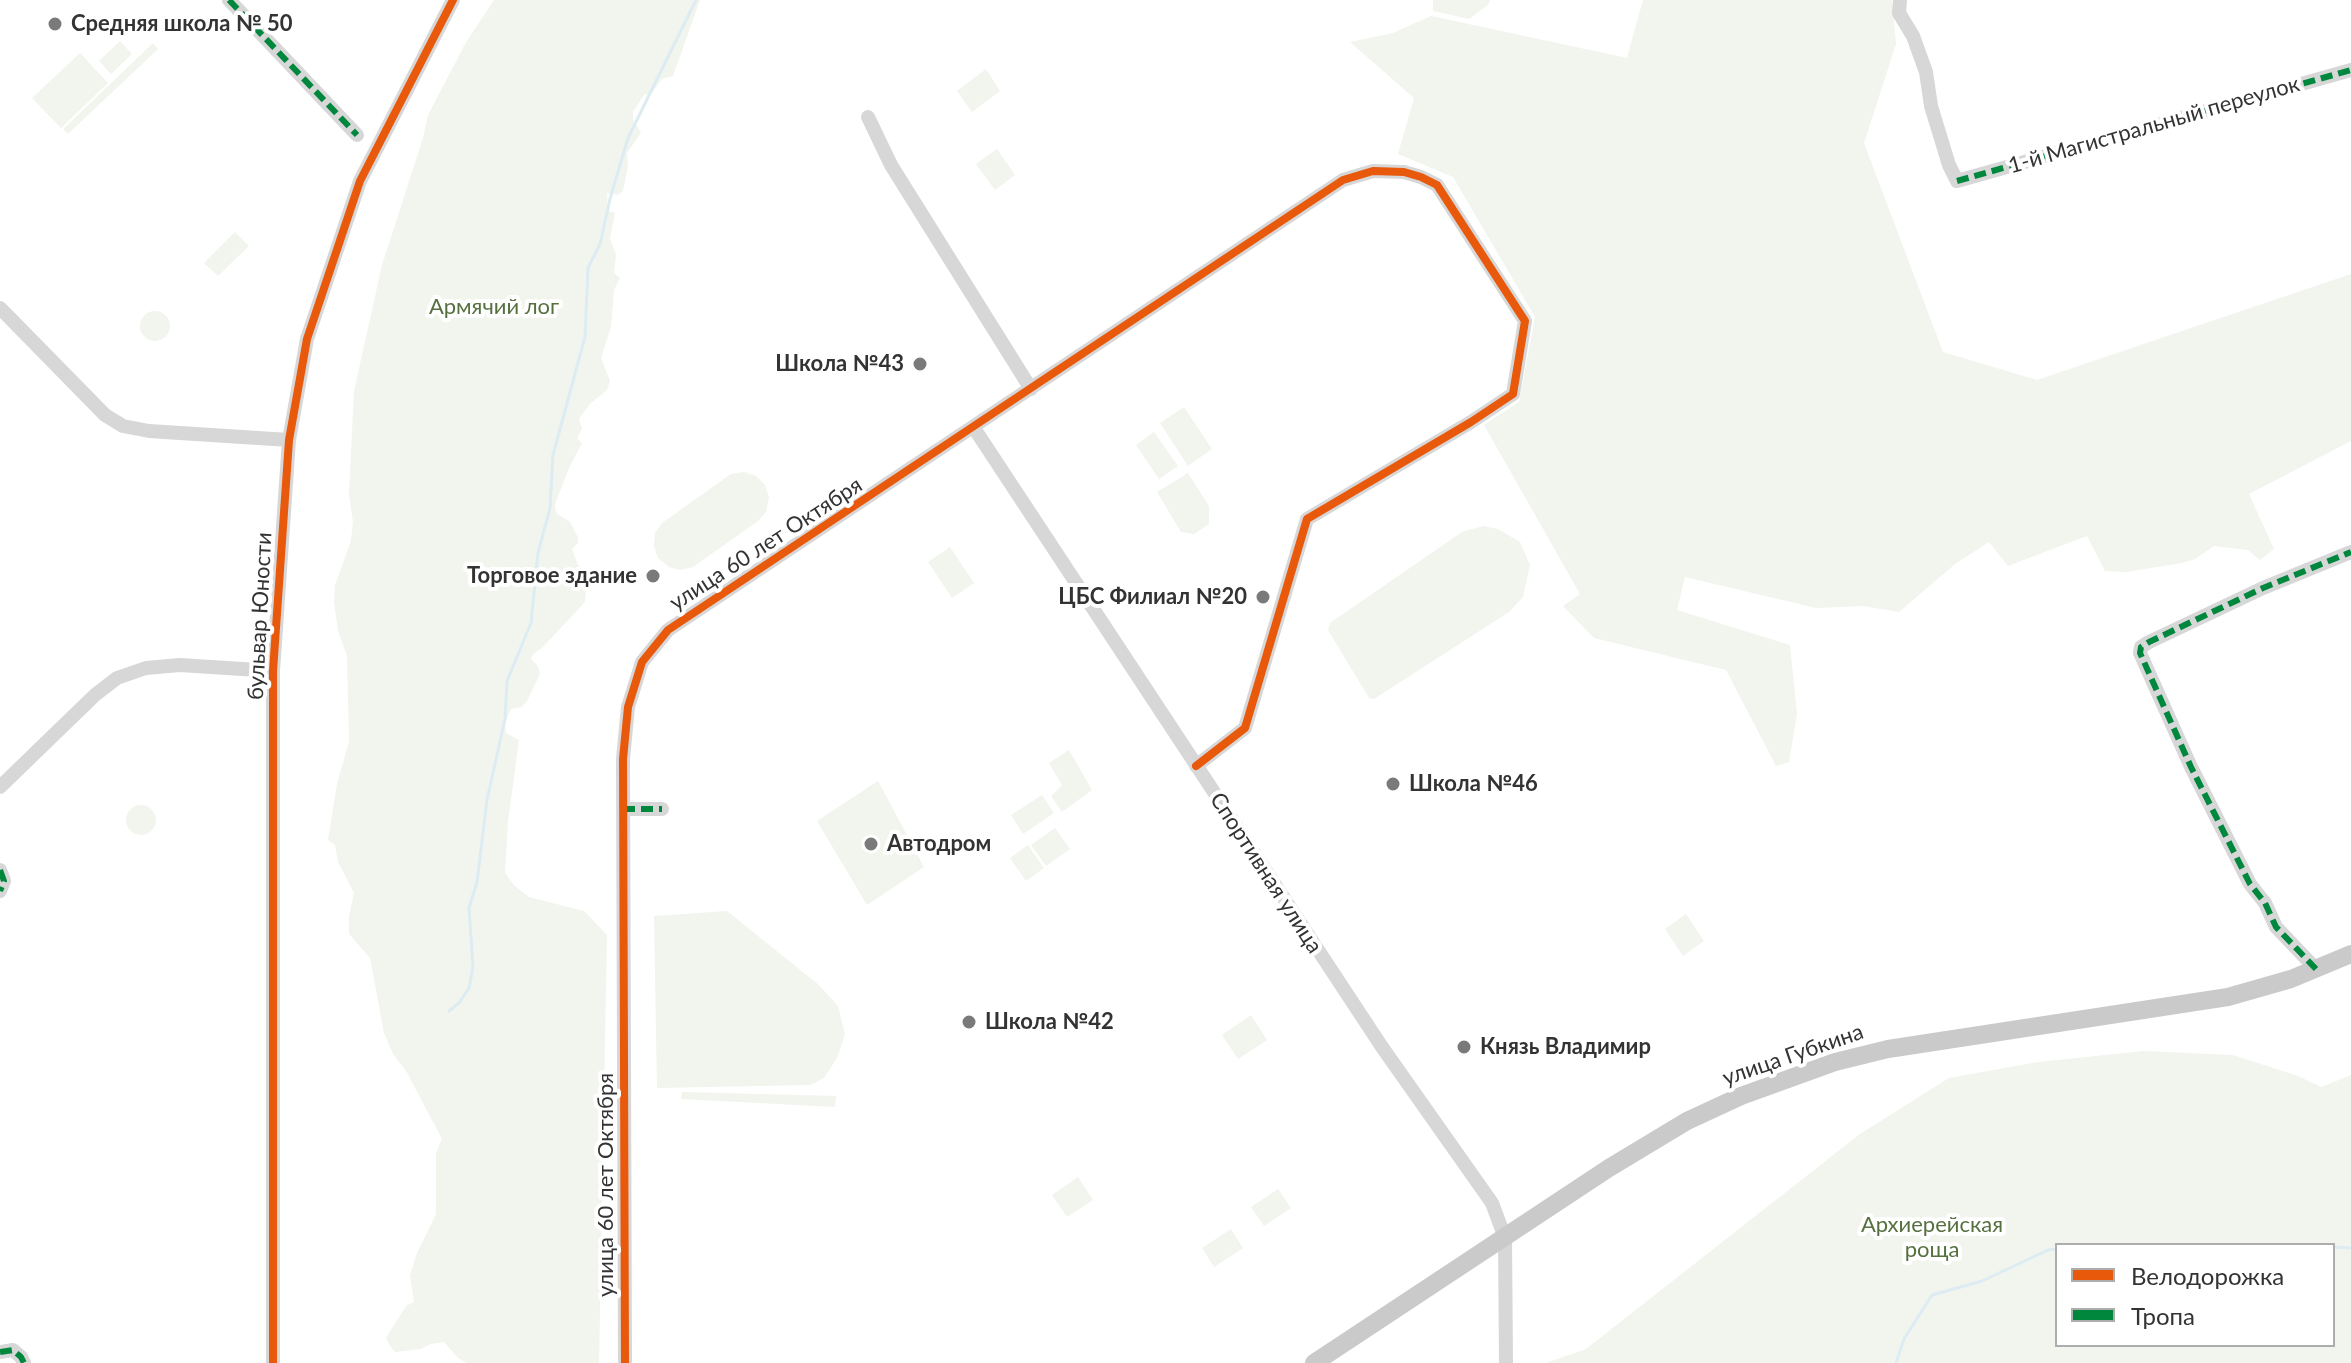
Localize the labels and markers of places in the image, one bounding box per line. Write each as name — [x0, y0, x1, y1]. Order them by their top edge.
place label: Средняя школа № 50 — [71, 11, 292, 37]
marker: Средняя школа № 50 — [46, 15, 64, 33]
place label: Школа №43 — [775, 351, 904, 377]
marker: Школа №43 — [911, 355, 929, 373]
place label: Торговое здание — [467, 563, 637, 589]
marker: Торговое здание — [644, 567, 662, 585]
place label: ЦБС Филиал №20 — [1058, 584, 1247, 610]
marker: ЦБС Филиал №20 — [1254, 588, 1272, 606]
place label: Школа №46 — [1409, 771, 1538, 797]
marker: Школа №46 — [1384, 775, 1402, 793]
place label: Автодром — [887, 831, 991, 857]
marker: Автодром — [862, 835, 880, 853]
place label: Школа №42 — [985, 1009, 1114, 1035]
marker: Школа №42 — [960, 1013, 978, 1031]
place label: Князь Владимир — [1480, 1034, 1651, 1060]
marker: Князь Владимир — [1455, 1038, 1473, 1056]

